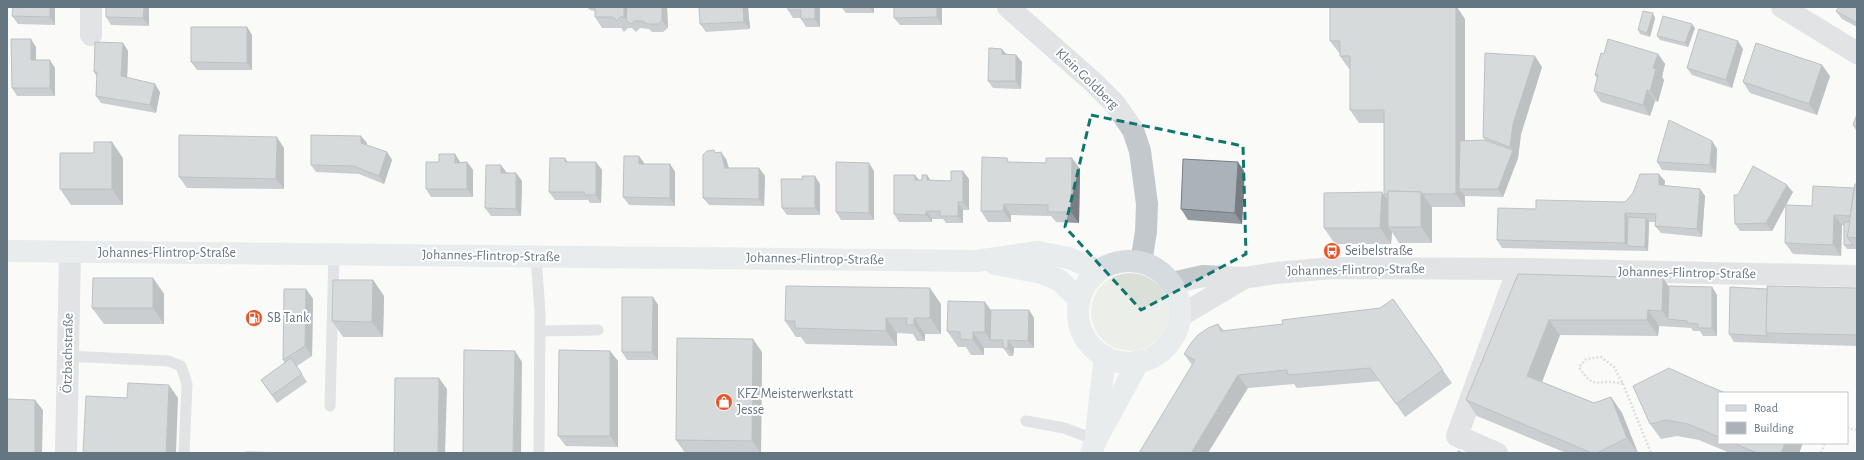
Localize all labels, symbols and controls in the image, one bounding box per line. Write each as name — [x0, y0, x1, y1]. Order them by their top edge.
street label: Klein Goldberg — [1053, 46, 1121, 112]
bus stop icon: Seibelstraße — [1322, 241, 1342, 261]
place label: Seibelstraße — [1345, 244, 1413, 258]
street label: Johannes-Flintrop-Straße — [98, 246, 236, 260]
street label: Johannes-Flintrop-Straße — [422, 248, 560, 264]
street label: Johannes-Flintrop-Straße — [746, 251, 884, 267]
street label: Johannes-Flintrop-Straße — [1287, 262, 1425, 278]
street label: Johannes-Flintrop-Straße — [1618, 265, 1756, 281]
fuel station icon: SB Tank — [244, 308, 264, 328]
place label: SB Tank — [267, 311, 310, 325]
street label: Ötzbachstraße — [57, 313, 76, 393]
place label: KFZ Meisterwerkstatt Jesse — [737, 387, 854, 417]
shop icon: KFZ Meisterwerkstatt Jesse — [714, 392, 734, 412]
legend — [1718, 392, 1848, 444]
text: Road — [1754, 402, 1778, 414]
text: Building — [1754, 422, 1794, 434]

